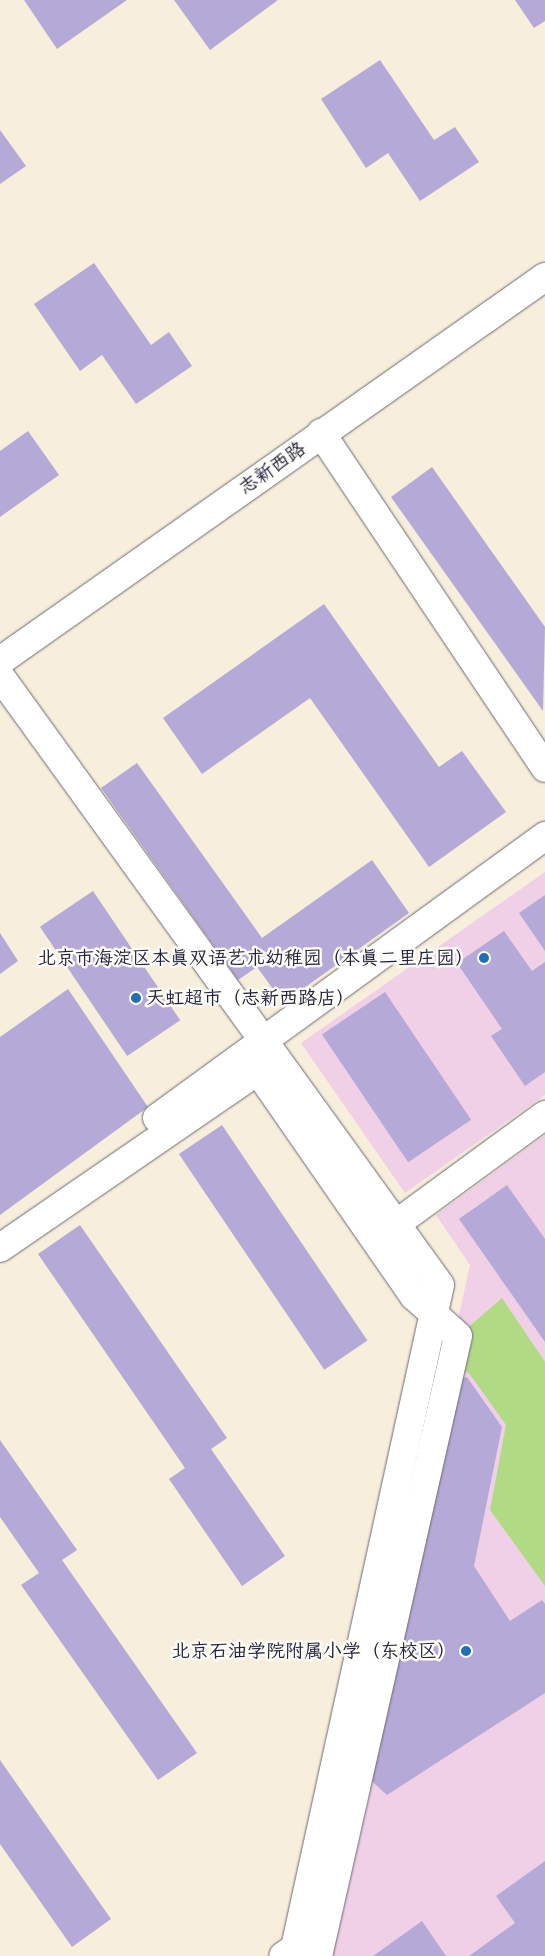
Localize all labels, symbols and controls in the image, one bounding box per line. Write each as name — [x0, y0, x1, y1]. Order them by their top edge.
street label: 志新西路 — [234, 437, 310, 499]
place label: 北京市海淀区本真双语艺术幼稚园（本真二里庄园） — [37, 947, 474, 969]
marker: 北京市海淀区本真双语艺术幼稚园（本真二里庄园） — [478, 952, 490, 964]
place label: 天虹超市（志新西路店） — [146, 987, 355, 1009]
marker: 天虹超市（志新西路店） — [130, 992, 142, 1004]
place label: 北京石油学院附属小学（东校区） — [171, 1640, 456, 1662]
marker: 北京石油学院附属小学（东校区） — [460, 1645, 472, 1657]

